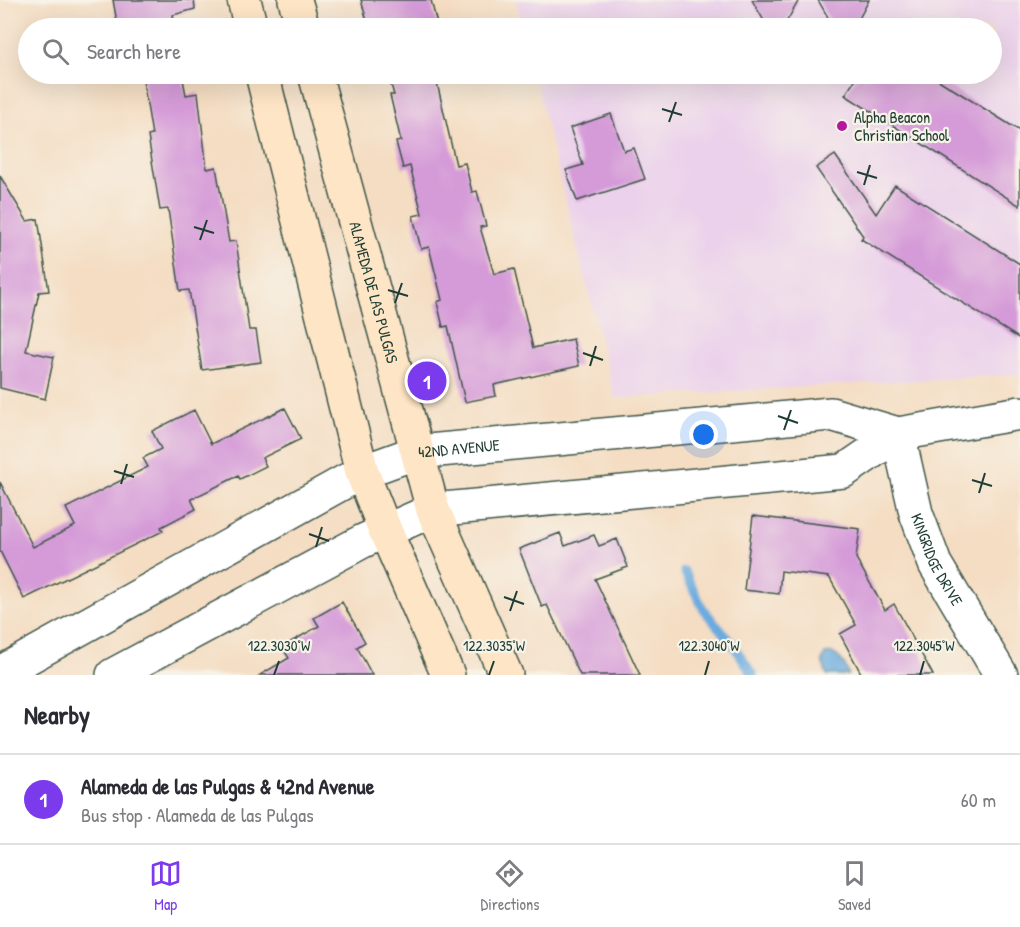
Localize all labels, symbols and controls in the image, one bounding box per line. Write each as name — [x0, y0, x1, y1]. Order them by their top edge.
search box — [18, 18, 1002, 84]
icon: search — [39, 35, 72, 68]
text: Search here — [87, 36, 181, 66]
place label: Alpha Beacon Christian School — [854, 106, 950, 146]
marker: Alpha Beacon Christian School — [835, 119, 849, 133]
street label: ALAMEDA DE LAS PULGAS — [344, 219, 404, 366]
pin: 1 — [408, 358, 446, 404]
your location — [689, 420, 718, 449]
street label: 42ND AVENUE — [417, 433, 500, 463]
street label: KINGRIDGE DRIVE — [906, 510, 968, 610]
text: 122.3030°W — [248, 635, 311, 656]
text: 122.3035°W — [463, 635, 526, 656]
text: 122.3040°W — [678, 635, 740, 656]
text: 122.3045°W — [894, 635, 955, 656]
text: Nearby — [24, 697, 90, 732]
text: Alameda de las Pulgas & 42nd Avenue — [81, 771, 374, 801]
text: 1 — [40, 786, 47, 813]
text: 60 m — [961, 786, 996, 813]
text: Bus stop · Alameda de las Pulgas — [81, 801, 314, 828]
tab: Map — [149, 857, 182, 915]
tab: Directions — [481, 857, 539, 915]
tab: Saved — [838, 857, 871, 915]

